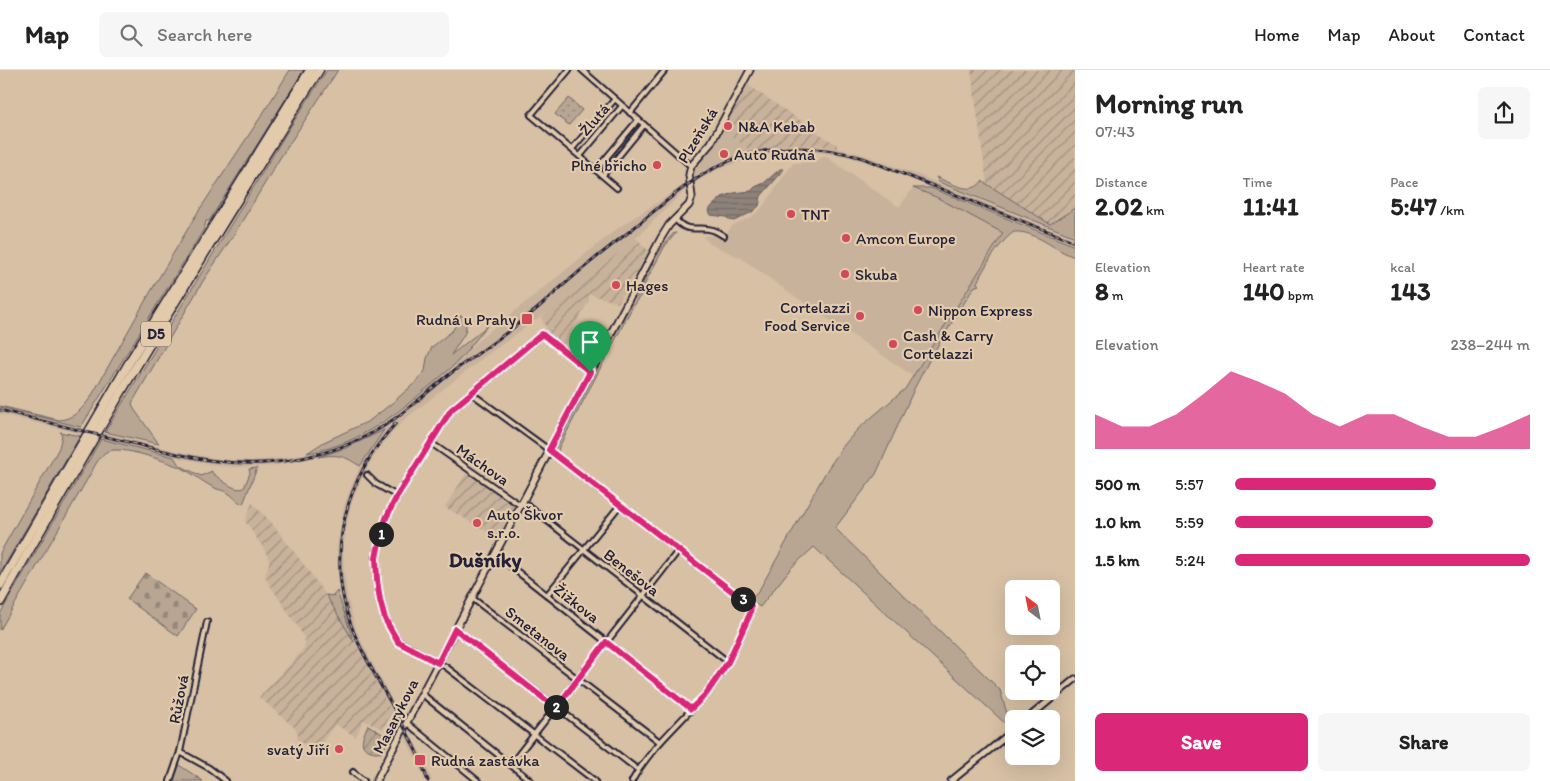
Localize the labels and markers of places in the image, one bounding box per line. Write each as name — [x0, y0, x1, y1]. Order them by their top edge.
place label: N&A Kebab — [738, 117, 815, 136]
marker: N&A Kebab — [722, 120, 734, 132]
place label: Auto Rudná — [734, 145, 816, 164]
marker: Auto Rudná — [718, 148, 730, 160]
place label: Plné břicho — [571, 156, 647, 175]
marker: Plné břicho — [651, 159, 663, 171]
place label: TNT — [801, 205, 830, 224]
marker: TNT — [785, 208, 797, 220]
place label: Amcon Europe — [856, 229, 956, 248]
marker: Amcon Europe — [840, 232, 852, 244]
place label: Skuba — [855, 265, 897, 284]
marker: Skuba — [839, 268, 851, 280]
place label: Hages — [626, 276, 668, 295]
marker: Hages — [610, 279, 622, 291]
place label: Cortelazzi Food Service — [764, 298, 850, 335]
place label: Nippon Express — [928, 301, 1033, 320]
marker: Nippon Express — [912, 304, 924, 316]
place label: Rudná u Prahy — [416, 310, 516, 329]
marker: Cortelazzi Food Service — [854, 310, 866, 322]
marker: Rudná u Prahy — [520, 312, 534, 326]
pin — [569, 321, 611, 372]
place label: Cash & Carry Cortelazzi — [903, 326, 994, 363]
marker: Cash & Carry Cortelazzi — [887, 338, 899, 350]
place label: Auto Škvor s.r.o. — [487, 505, 563, 542]
marker: Auto Škvor s.r.o. — [471, 517, 483, 529]
pin: 1 — [368, 522, 394, 546]
pin: 3 — [730, 586, 756, 612]
pin: 2 — [544, 694, 568, 720]
place label: svatý Jiří — [267, 740, 329, 759]
marker: svatý Jiří — [333, 743, 345, 755]
place label: Rudná zastávka — [431, 751, 540, 770]
marker: Rudná zastávka — [413, 753, 427, 767]

